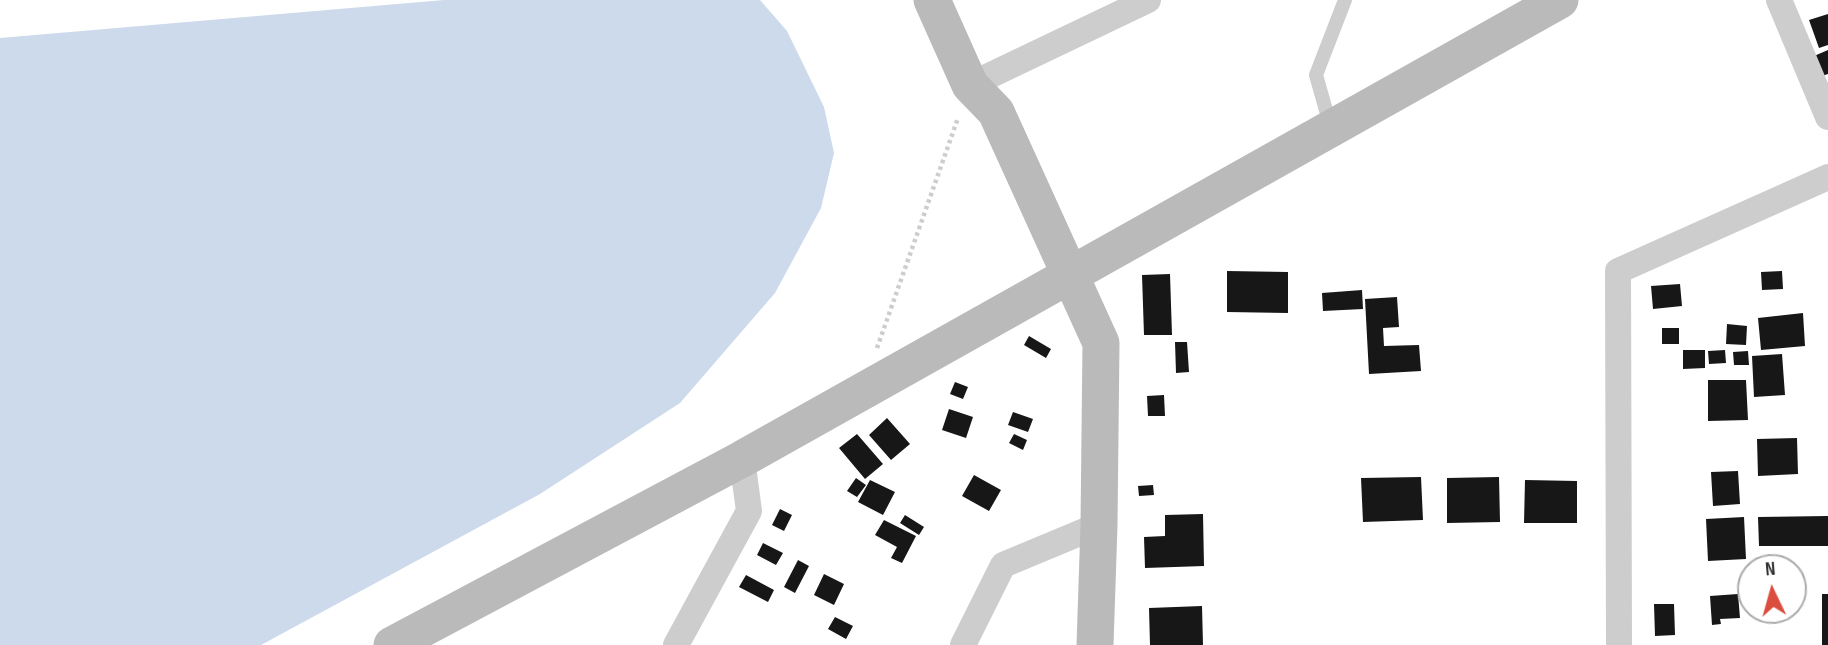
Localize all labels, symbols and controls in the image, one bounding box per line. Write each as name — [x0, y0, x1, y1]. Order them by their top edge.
north arrow — [1737, 554, 1807, 624]
text: N — [1764, 558, 1776, 581]

